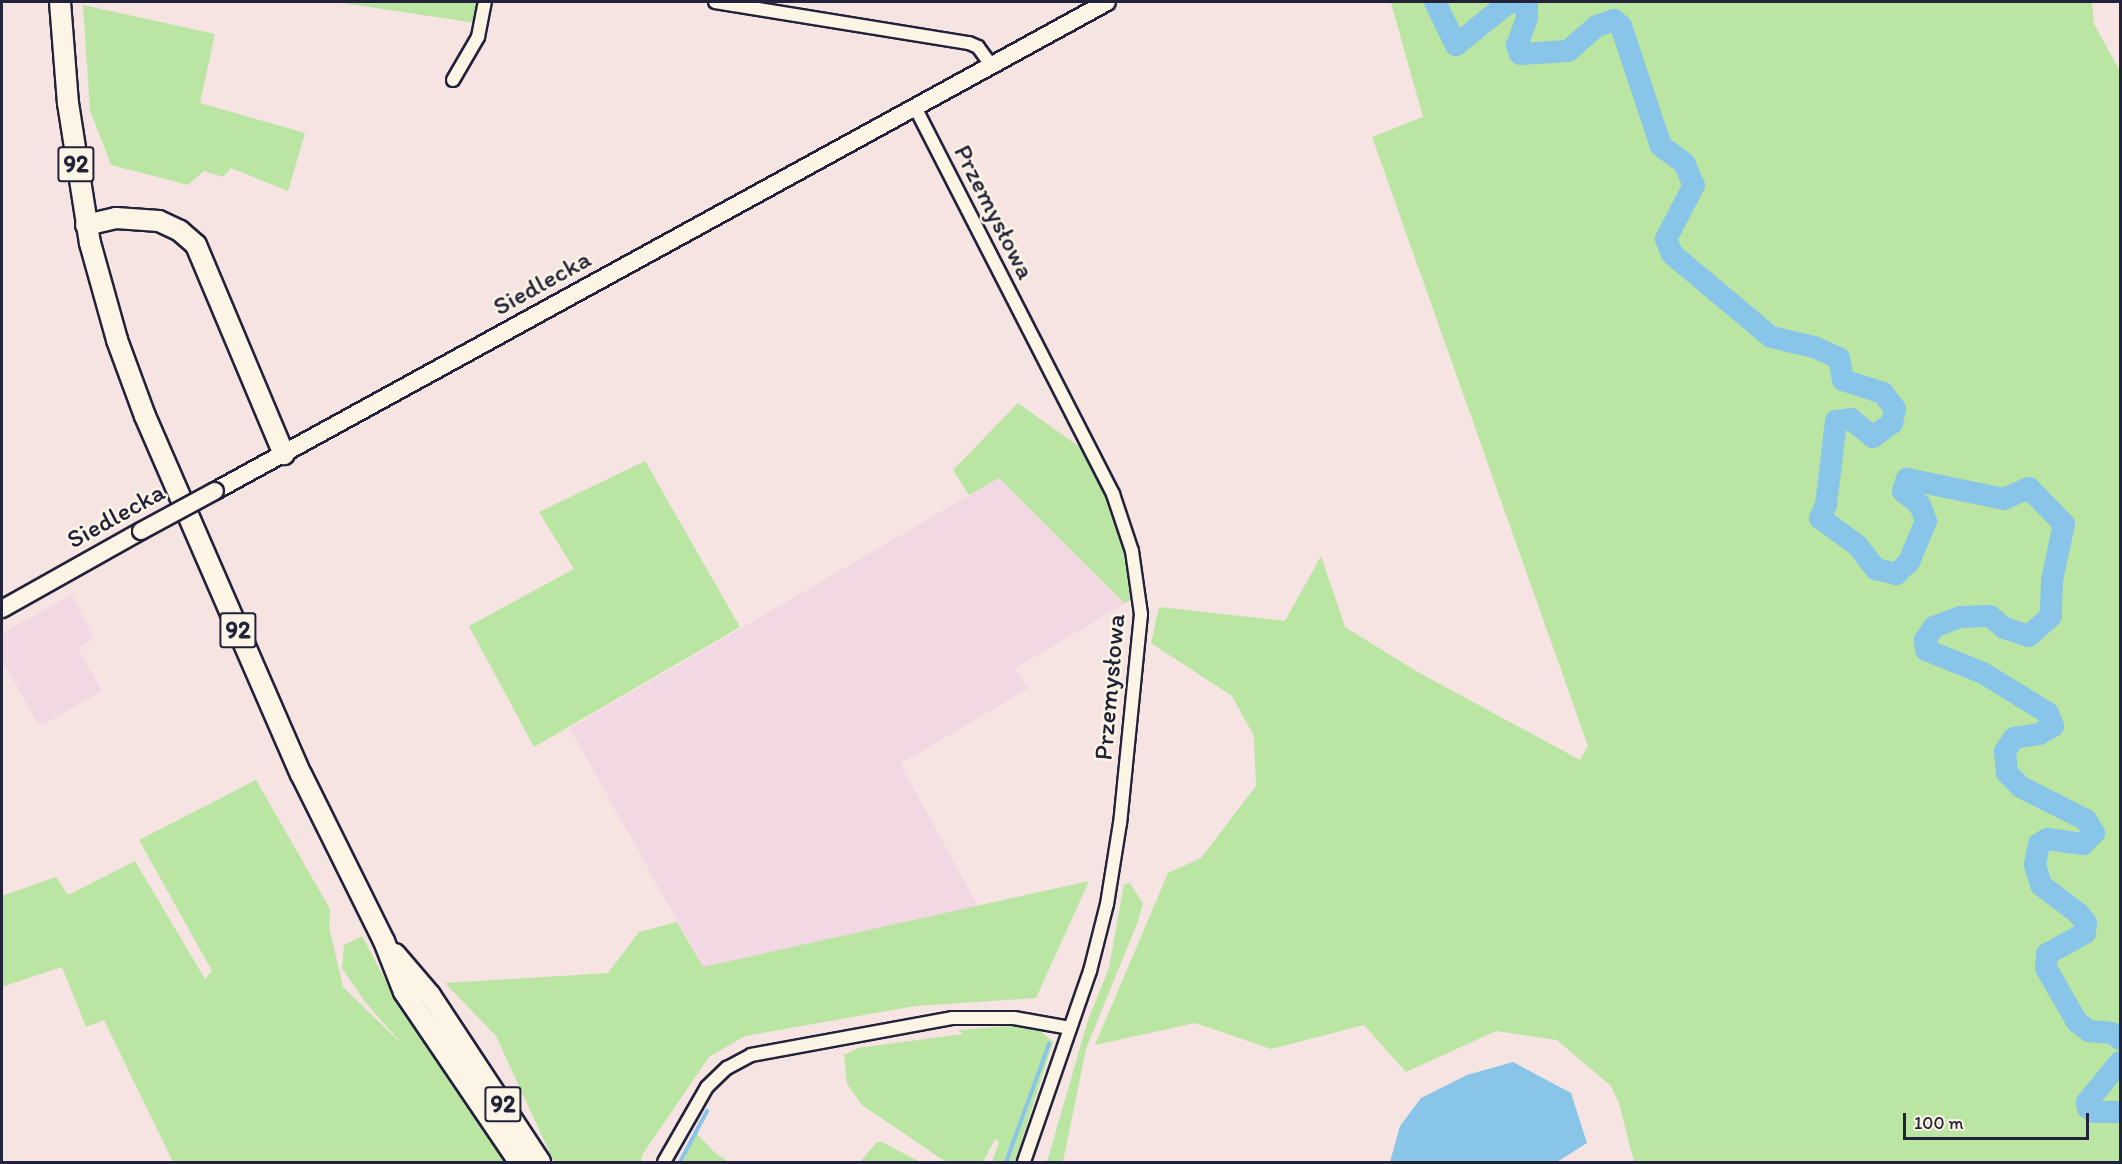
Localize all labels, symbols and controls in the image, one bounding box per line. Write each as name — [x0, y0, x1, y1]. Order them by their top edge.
street label: Przemysłowa — [947, 139, 1041, 285]
road number: 92 — [56, 143, 96, 185]
street label: Siedlecka — [488, 243, 596, 323]
street label: Siedlecka — [62, 476, 170, 556]
road number: 92 — [218, 609, 258, 651]
street label: Przemysłowa — [1088, 612, 1132, 762]
road number: 92 — [484, 1083, 522, 1125]
scale bar — [1906, 1101, 2092, 1139]
text: 100 m — [1914, 1112, 1964, 1134]

